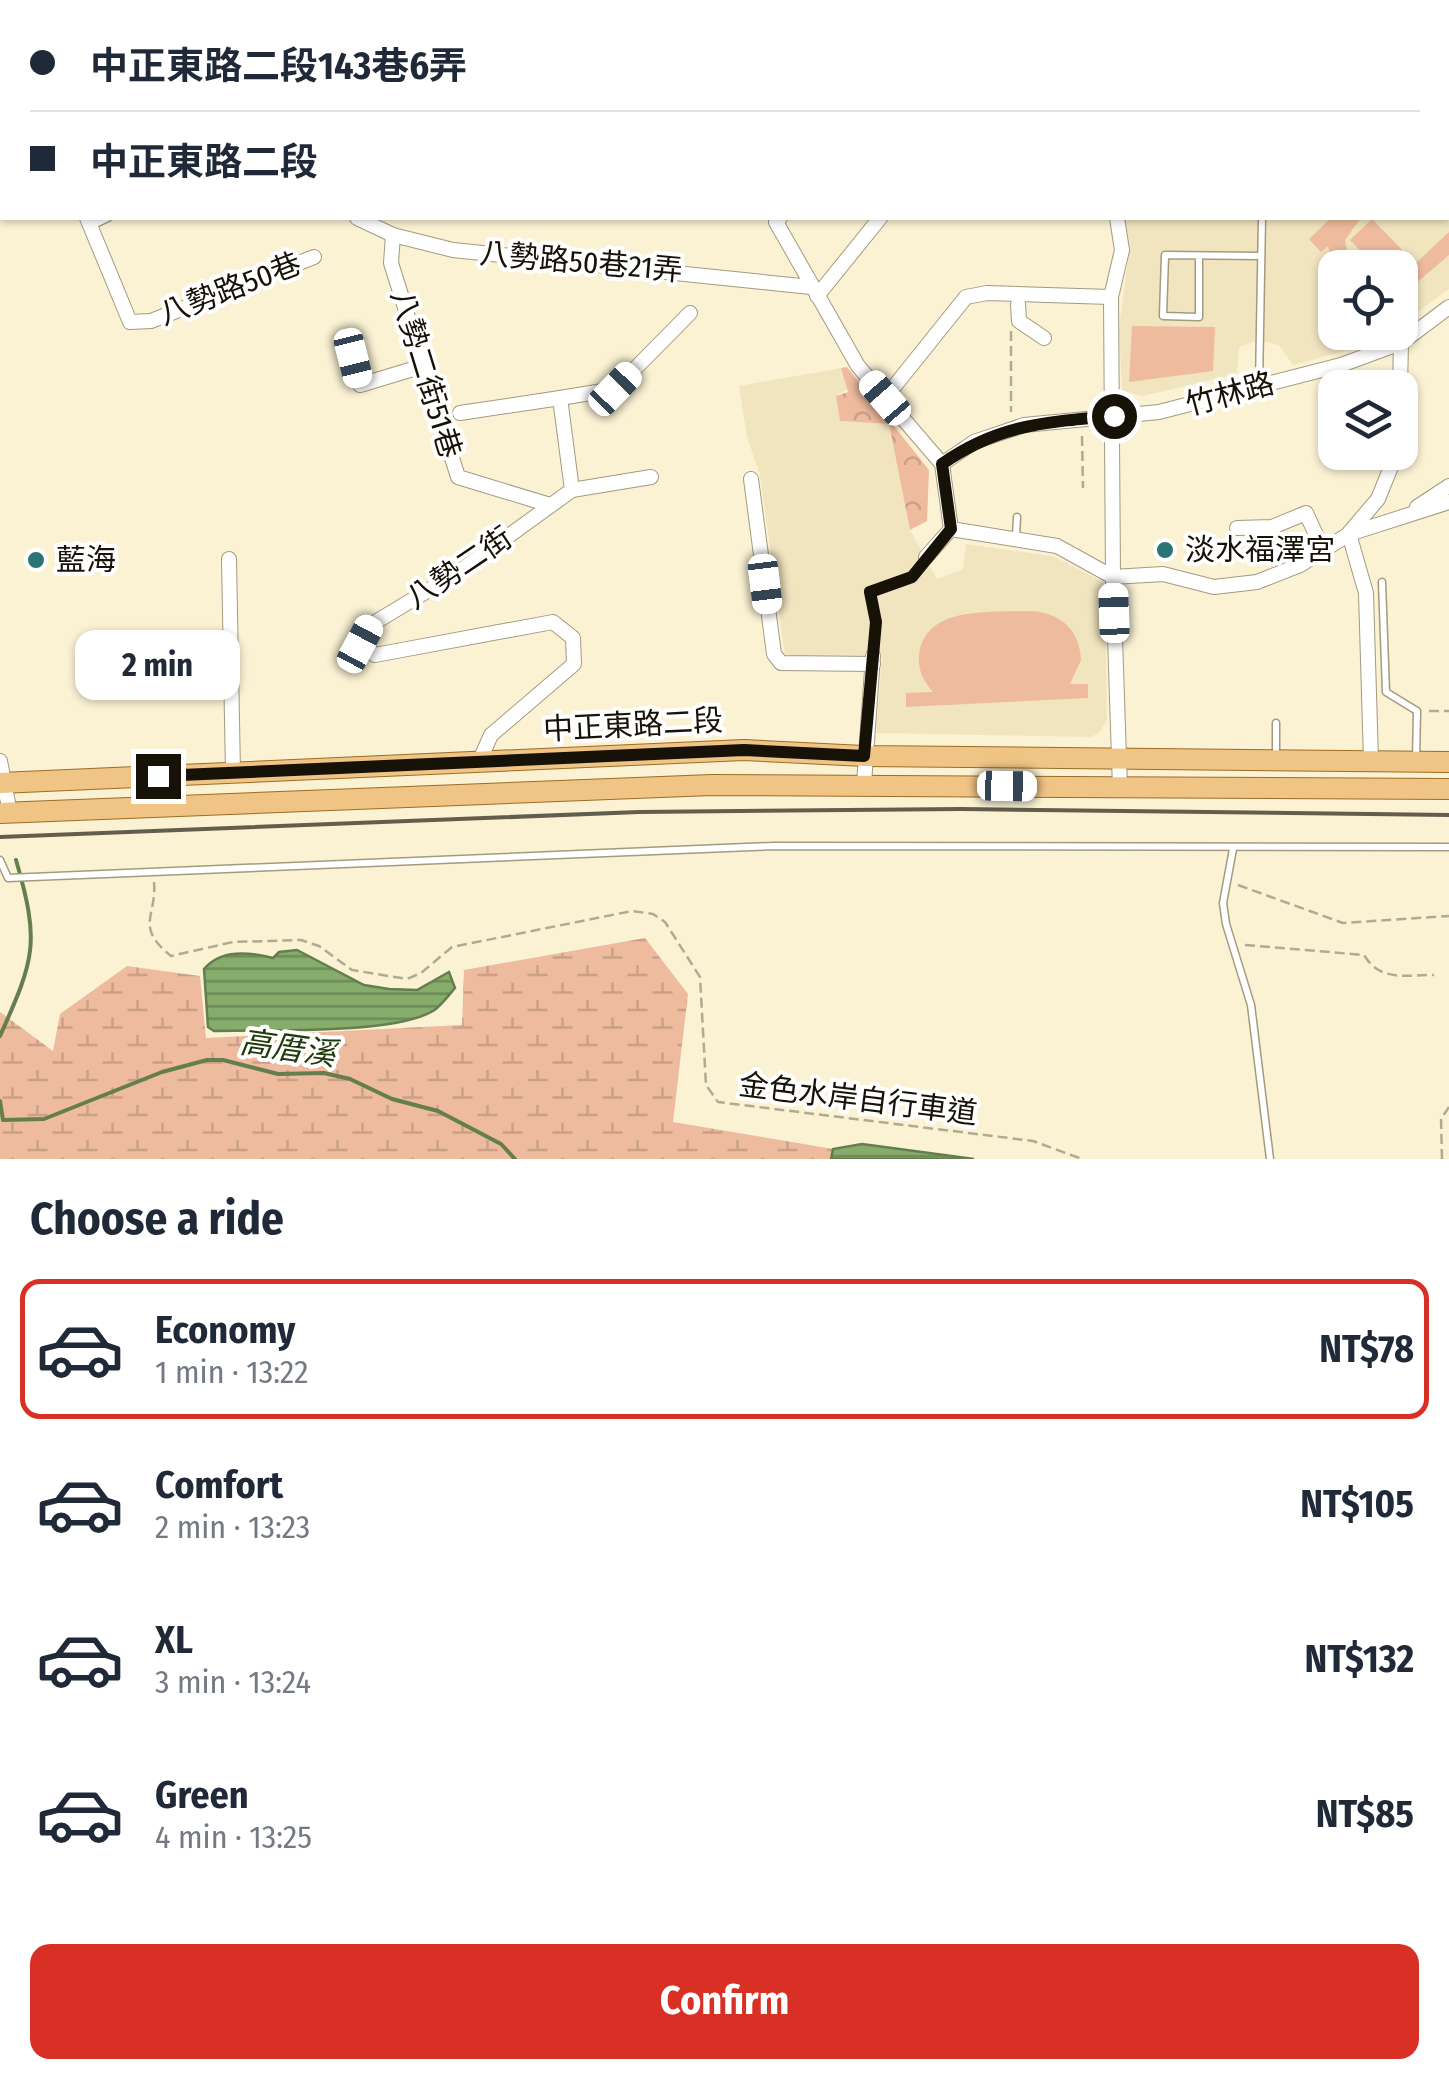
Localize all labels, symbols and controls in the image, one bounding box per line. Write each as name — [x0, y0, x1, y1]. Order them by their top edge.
text: 中正東路二段143巷6弄 — [90, 43, 467, 89]
text: 中正東路二段 — [90, 139, 318, 185]
street label: 八勢路50巷21弄 — [478, 235, 684, 289]
street label: 八勢路50巷 — [154, 245, 306, 333]
map controls — [1318, 250, 1418, 470]
button: locate — [1318, 250, 1418, 350]
street label: 八勢二街51巷 — [383, 286, 469, 462]
car — [331, 325, 375, 391]
car — [583, 357, 647, 421]
street label: 竹林路 — [1182, 365, 1278, 423]
car — [854, 366, 916, 430]
button: layers — [1318, 370, 1418, 470]
route start — [1092, 394, 1137, 439]
street label: 八勢二街 — [399, 520, 519, 616]
place label: 淡水福澤宮 — [1185, 532, 1335, 568]
marker: 淡水福澤宮 — [1154, 539, 1176, 561]
place label: 藍海 — [56, 542, 116, 578]
marker: 藍海 — [25, 549, 47, 571]
car — [746, 552, 784, 616]
car — [1098, 582, 1130, 644]
car — [333, 610, 387, 678]
callout: 2 min — [76, 631, 240, 701]
text: 2 min — [122, 646, 193, 684]
street label: 中正東路二段 — [542, 702, 724, 748]
route end — [136, 754, 181, 799]
car — [977, 770, 1037, 802]
water label: 高厝溪 — [238, 1023, 342, 1074]
street label: 金色水岸自行車道 — [737, 1067, 979, 1131]
text: Choose a ride — [30, 1192, 284, 1246]
icon: car — [35, 1304, 125, 1394]
text: Economy — [155, 1307, 295, 1353]
text: NT$78 — [1319, 1326, 1414, 1372]
text: 1 min · 13:22 — [155, 1353, 308, 1391]
icon: car — [35, 1459, 125, 1549]
text: Comfort — [155, 1462, 283, 1508]
text: NT$105 — [1300, 1481, 1414, 1527]
text: 2 min · 13:23 — [155, 1508, 310, 1546]
icon: car — [35, 1614, 125, 1704]
text: XL — [155, 1617, 193, 1663]
text: NT$132 — [1304, 1636, 1414, 1682]
text: 3 min · 13:24 — [155, 1663, 311, 1701]
icon: car — [35, 1769, 125, 1859]
text: Green — [155, 1772, 249, 1818]
text: NT$85 — [1316, 1791, 1414, 1837]
text: 4 min · 13:25 — [155, 1818, 312, 1856]
button: Confirm — [30, 1944, 1419, 2059]

